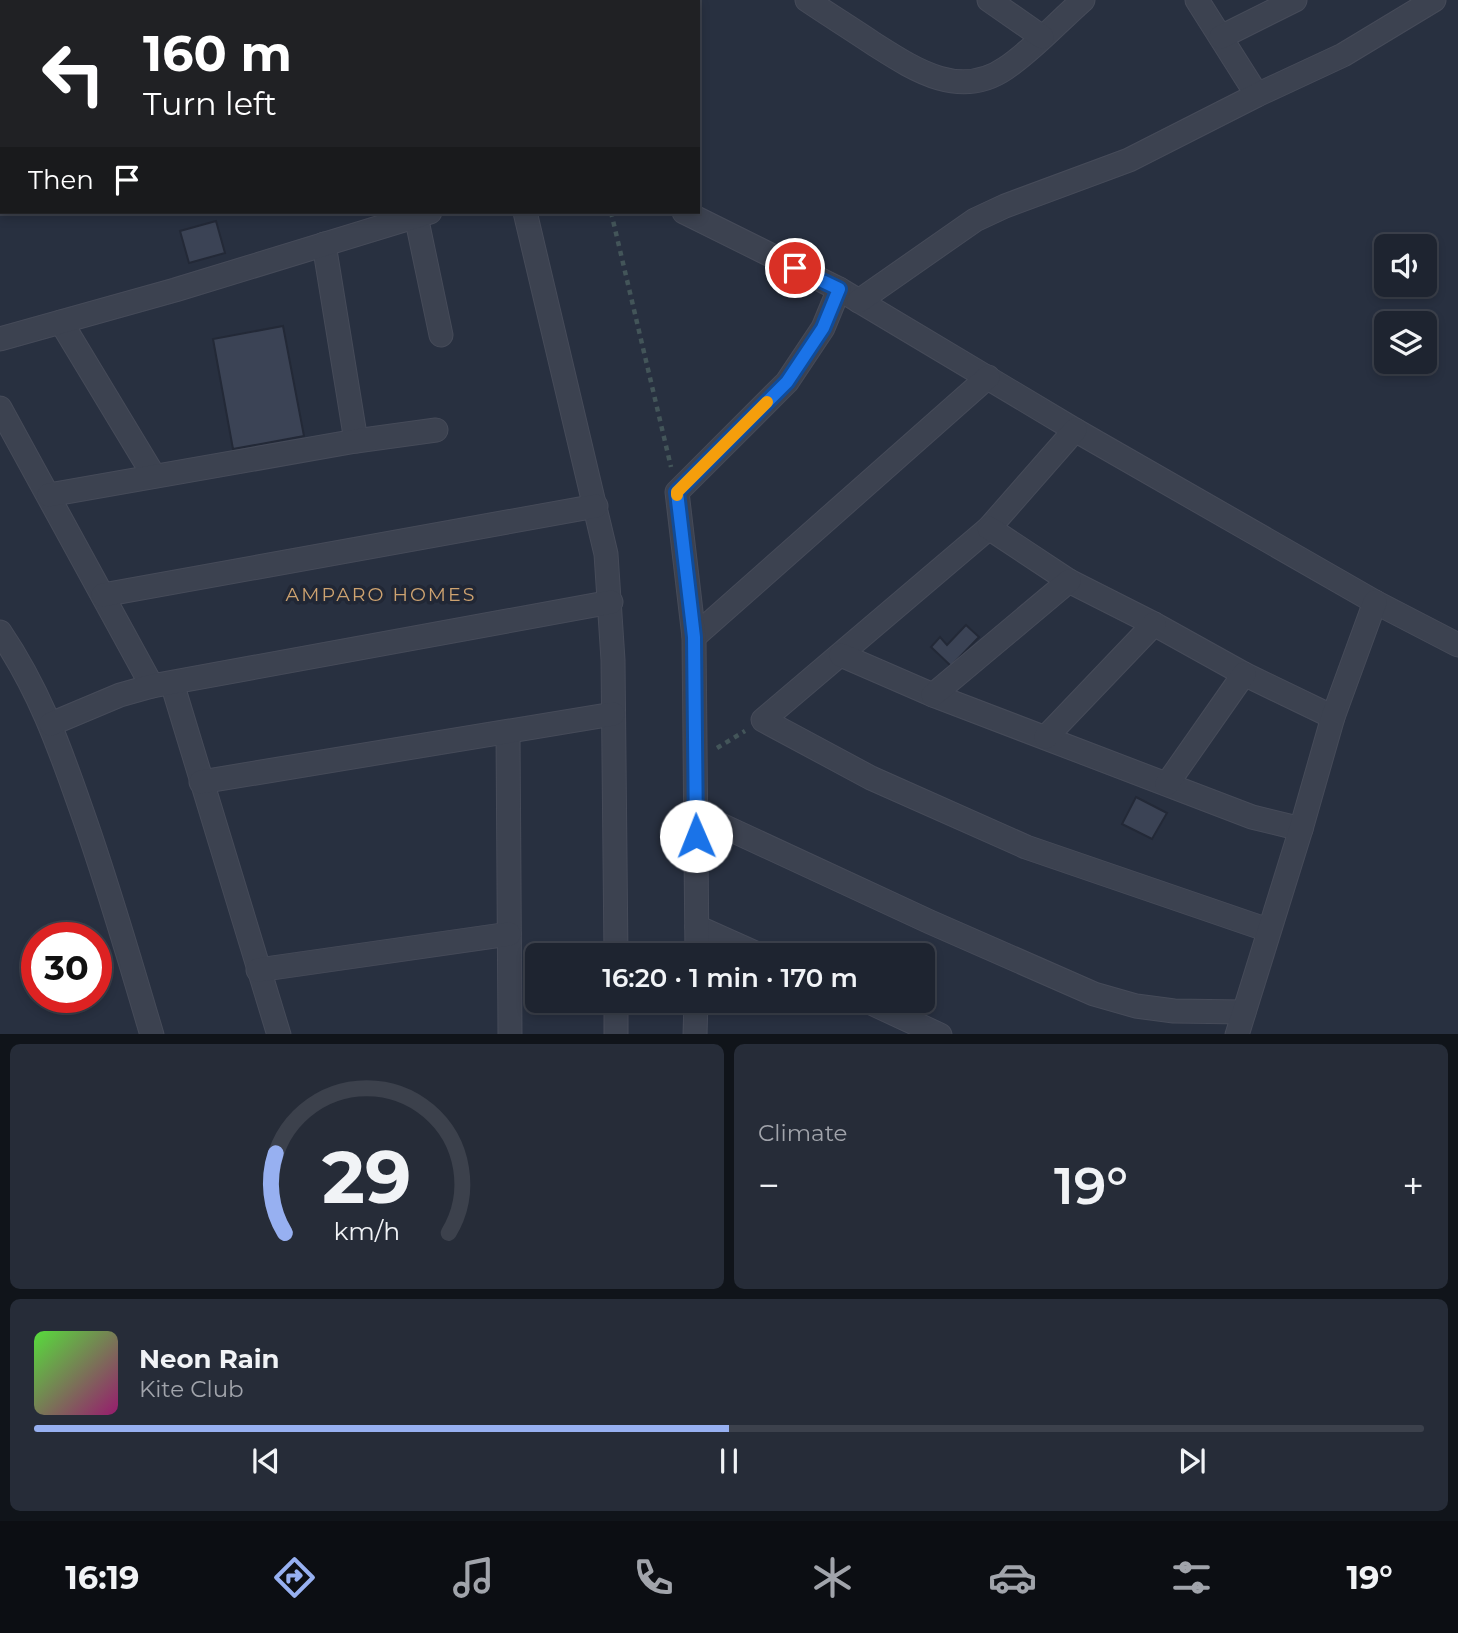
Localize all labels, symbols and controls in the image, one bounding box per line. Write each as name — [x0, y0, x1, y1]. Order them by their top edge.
text: 160 m — [143, 24, 292, 83]
icon: left — [28, 28, 119, 119]
text: Turn left — [143, 84, 277, 123]
icon: arrive — [108, 161, 146, 199]
text: Then — [28, 164, 94, 196]
map controls — [1374, 234, 1437, 374]
button: sound — [1374, 234, 1437, 297]
pin — [765, 238, 825, 298]
icon: arrive — [776, 249, 814, 287]
button: layers — [1374, 311, 1437, 374]
district label: AMPARO HOMES — [286, 583, 476, 606]
position arrow — [659, 799, 733, 873]
speed limit sign: 30 — [21, 922, 112, 1013]
text: 16:20 · 1 min · 170 m — [602, 962, 858, 994]
text: Climate — [758, 1119, 847, 1147]
text: 29 — [322, 1133, 412, 1221]
text: 19° — [1054, 1154, 1128, 1217]
text: − — [758, 1162, 780, 1209]
text: + — [1402, 1162, 1424, 1209]
text: km/h — [334, 1215, 400, 1245]
text: Neon Rain — [139, 1343, 280, 1375]
text: Kite Club — [139, 1375, 244, 1403]
icon: previous — [247, 1442, 285, 1480]
icon: pause — [710, 1442, 748, 1480]
icon: next — [1173, 1442, 1211, 1480]
icon: directions — [270, 1553, 319, 1602]
icon: music — [449, 1553, 498, 1602]
icon: phone — [629, 1553, 678, 1602]
icon: climate — [808, 1553, 857, 1602]
icon: car — [988, 1553, 1037, 1602]
icon: filters — [1167, 1553, 1216, 1602]
text: 16:19 — [65, 1558, 139, 1597]
text: 19° — [1346, 1558, 1393, 1597]

